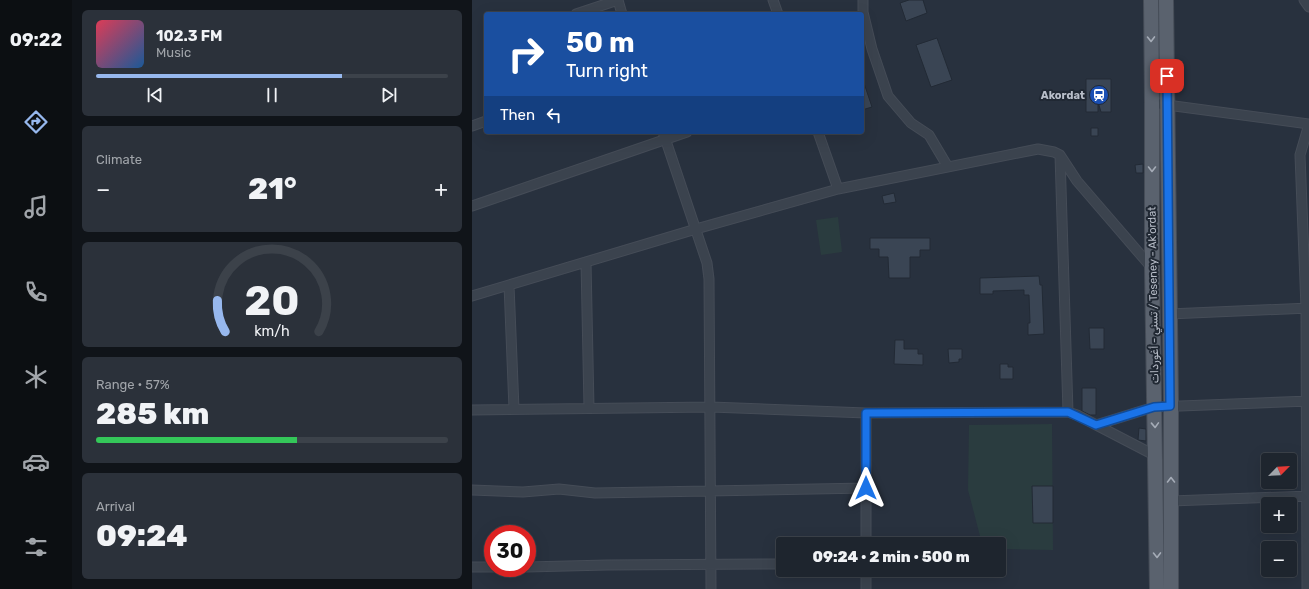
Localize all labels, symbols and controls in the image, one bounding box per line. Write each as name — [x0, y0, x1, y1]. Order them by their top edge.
text: 50 m — [566, 26, 635, 59]
text: 102.3 FM — [156, 27, 222, 45]
icon: right — [500, 28, 552, 80]
text: 09:22 — [10, 29, 62, 51]
one-way arrow — [1147, 36, 1155, 42]
text: Music — [156, 45, 191, 60]
pin — [1150, 59, 1184, 93]
text: Turn right — [566, 60, 648, 82]
icon: arrive — [1156, 65, 1178, 87]
icon: previous — [144, 84, 166, 106]
icon: pause — [261, 84, 283, 106]
icon: next — [378, 84, 400, 106]
station icon: Akordat — [1088, 84, 1110, 106]
place label: Akordat — [1041, 89, 1085, 102]
icon: left — [543, 104, 565, 126]
text: Then — [500, 106, 535, 124]
icon: directions — [22, 108, 50, 136]
text: Climate — [96, 152, 142, 167]
one-way arrow — [1148, 166, 1156, 172]
text: 21° — [248, 171, 297, 207]
text: − — [96, 176, 110, 203]
text: + — [434, 176, 448, 203]
icon: music — [22, 193, 50, 221]
street label: تسني - أغوردات / Teseney - Ak'ordat — [1145, 206, 1164, 384]
text: 20 — [244, 276, 300, 325]
icon: phone — [22, 278, 50, 306]
text: km/h — [254, 323, 290, 340]
icon: climate — [22, 363, 50, 391]
text: Range · 57% — [96, 377, 170, 392]
text: 285 km — [96, 396, 209, 432]
one-way arrow — [1150, 422, 1159, 428]
icon: car — [22, 448, 50, 476]
north arrow — [1261, 453, 1297, 489]
map controls — [1261, 453, 1297, 577]
position arrow — [845, 467, 887, 509]
one-way arrow — [1167, 477, 1175, 483]
button: + — [1261, 497, 1297, 533]
text: Arrival — [96, 499, 135, 514]
text: 09:24 — [96, 518, 188, 554]
speed limit sign: 30 — [484, 525, 536, 577]
icon: filters — [22, 533, 50, 561]
button: − — [1261, 541, 1297, 577]
text: 09:24 · 2 min · 500 m — [812, 548, 970, 566]
one-way arrow — [1153, 552, 1161, 558]

